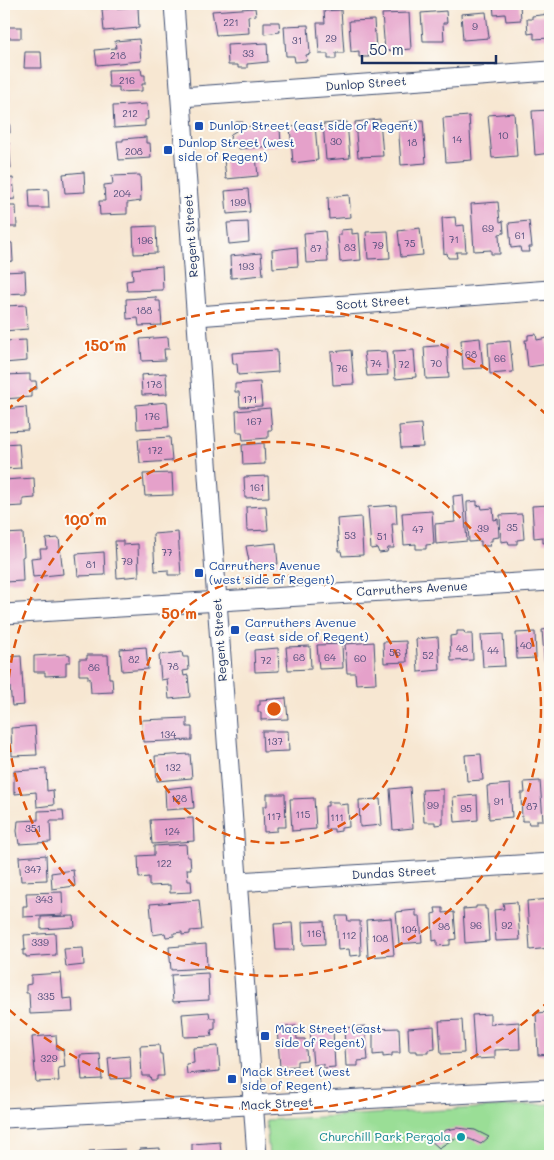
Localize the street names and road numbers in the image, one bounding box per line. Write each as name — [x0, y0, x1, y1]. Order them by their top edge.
street label: Dunlop Street — [325, 72, 407, 94]
street label: Regent Street — [179, 194, 201, 278]
street label: Scott Street — [336, 291, 410, 313]
street label: Carruthers Avenue — [356, 577, 468, 599]
street label: Regent Street — [208, 598, 230, 682]
street label: Dundas Street — [351, 862, 437, 882]
street label: Mack Street — [240, 1093, 314, 1113]

